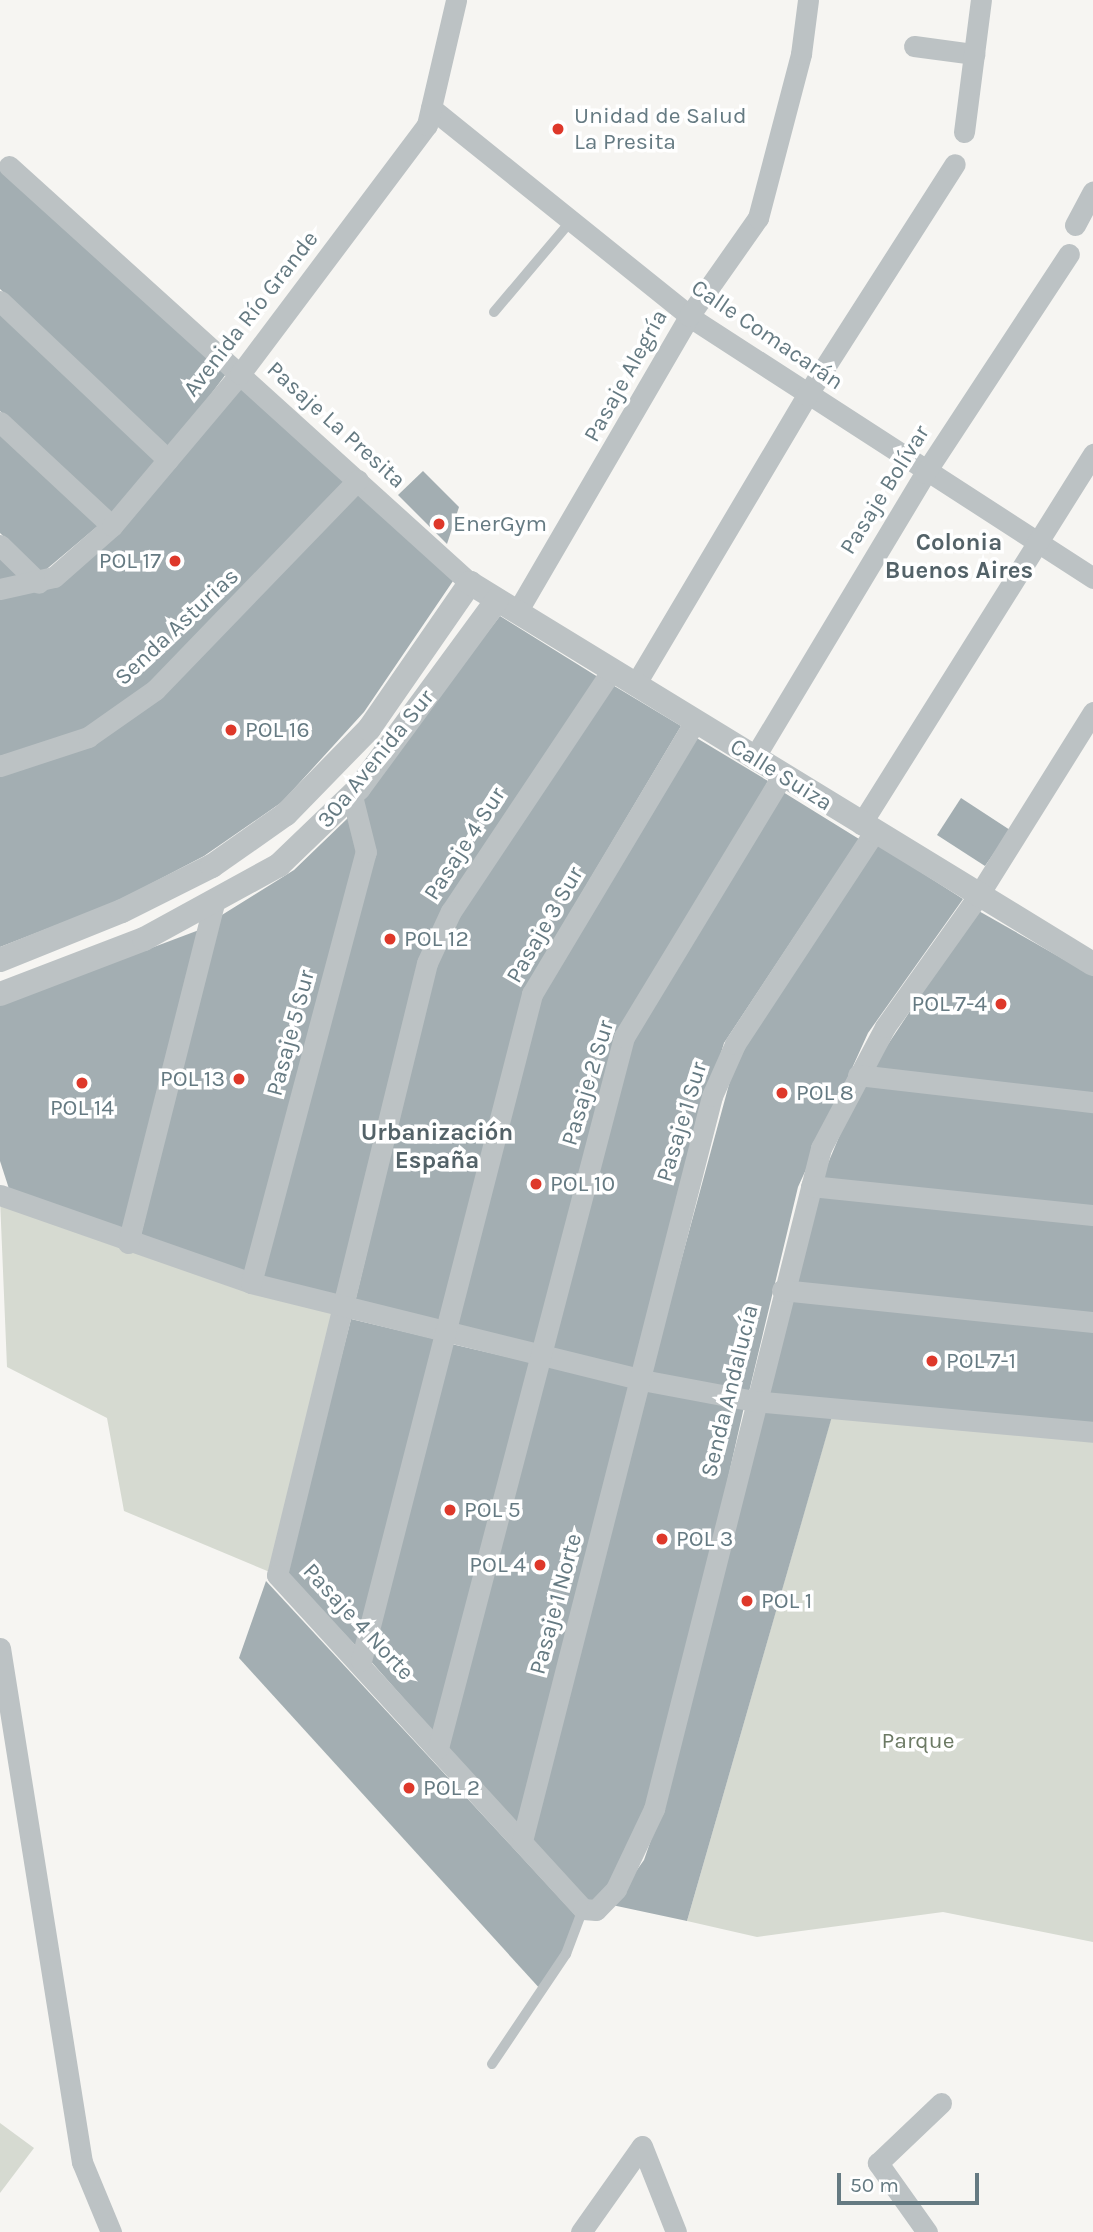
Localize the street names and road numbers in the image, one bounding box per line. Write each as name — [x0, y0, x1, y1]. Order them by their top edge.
street label: Avenida Río Grande — [178, 226, 324, 402]
street label: Calle Comacarán — [686, 274, 848, 396]
street label: Pasaje Alegría — [578, 305, 674, 447]
street label: Pasaje La Presita — [261, 356, 411, 494]
street label: Pasaje Bolívar — [834, 420, 936, 560]
street label: Senda Asturias — [109, 563, 245, 691]
street label: 30a Avenida Sur — [312, 684, 440, 834]
street label: Calle Suiza — [725, 733, 837, 817]
street label: Pasaje 4 Sur — [418, 782, 512, 906]
street label: Pasaje 3 Sur — [501, 862, 589, 988]
street label: Pasaje 5 Sur — [261, 967, 321, 1099]
street label: Pasaje 2 Sur — [556, 1017, 620, 1149]
street label: Pasaje 1 Sur — [651, 1059, 713, 1185]
street label: Senda Andalucía — [695, 1302, 765, 1480]
street label: Pasaje 1 Norte — [524, 1531, 588, 1677]
street label: Pasaje 4 Norte — [297, 1558, 419, 1686]

